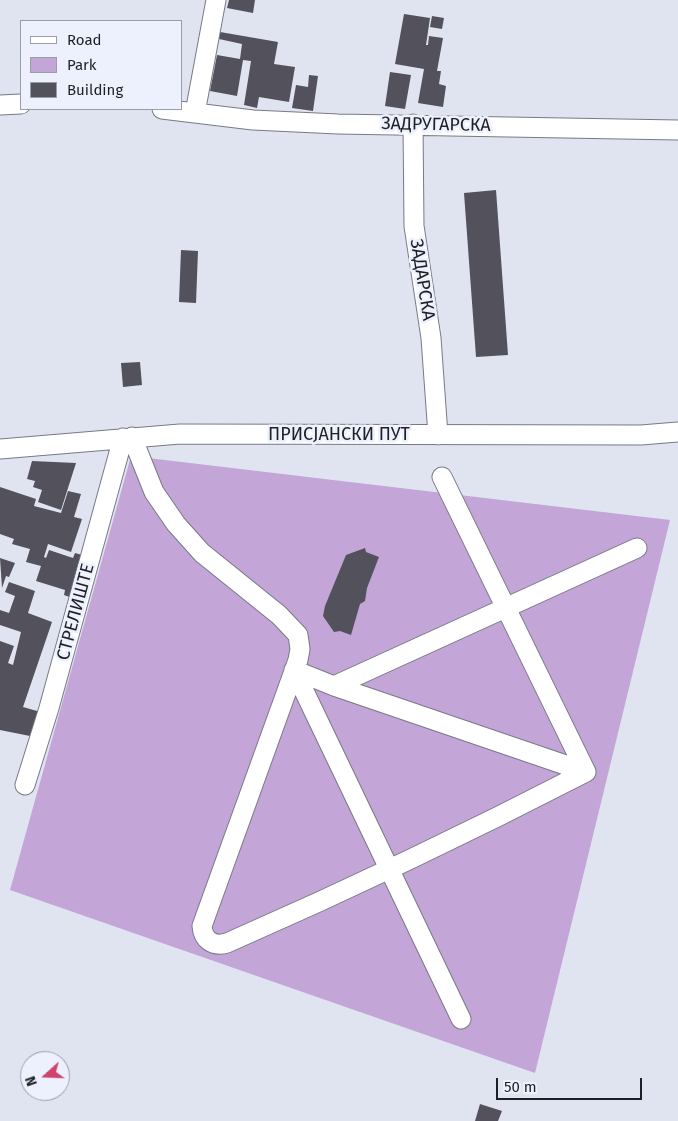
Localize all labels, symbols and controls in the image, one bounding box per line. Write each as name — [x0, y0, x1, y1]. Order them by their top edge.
legend — [20, 20, 182, 110]
text: Road — [67, 31, 102, 49]
text: Park — [67, 56, 97, 74]
text: Building — [67, 81, 123, 99]
street label: ЗАДРУГАРСКА — [381, 113, 491, 137]
street label: ЗАДАРСКА — [405, 238, 439, 322]
street label: ПРИСЈАНСКИ ПУТ — [268, 424, 410, 446]
street label: СТРЕЛИШТЕ — [53, 561, 99, 663]
north arrow — [20, 1051, 70, 1101]
scale bar — [498, 1068, 644, 1100]
text: N — [22, 1074, 41, 1088]
text: 50 m — [504, 1078, 537, 1096]

